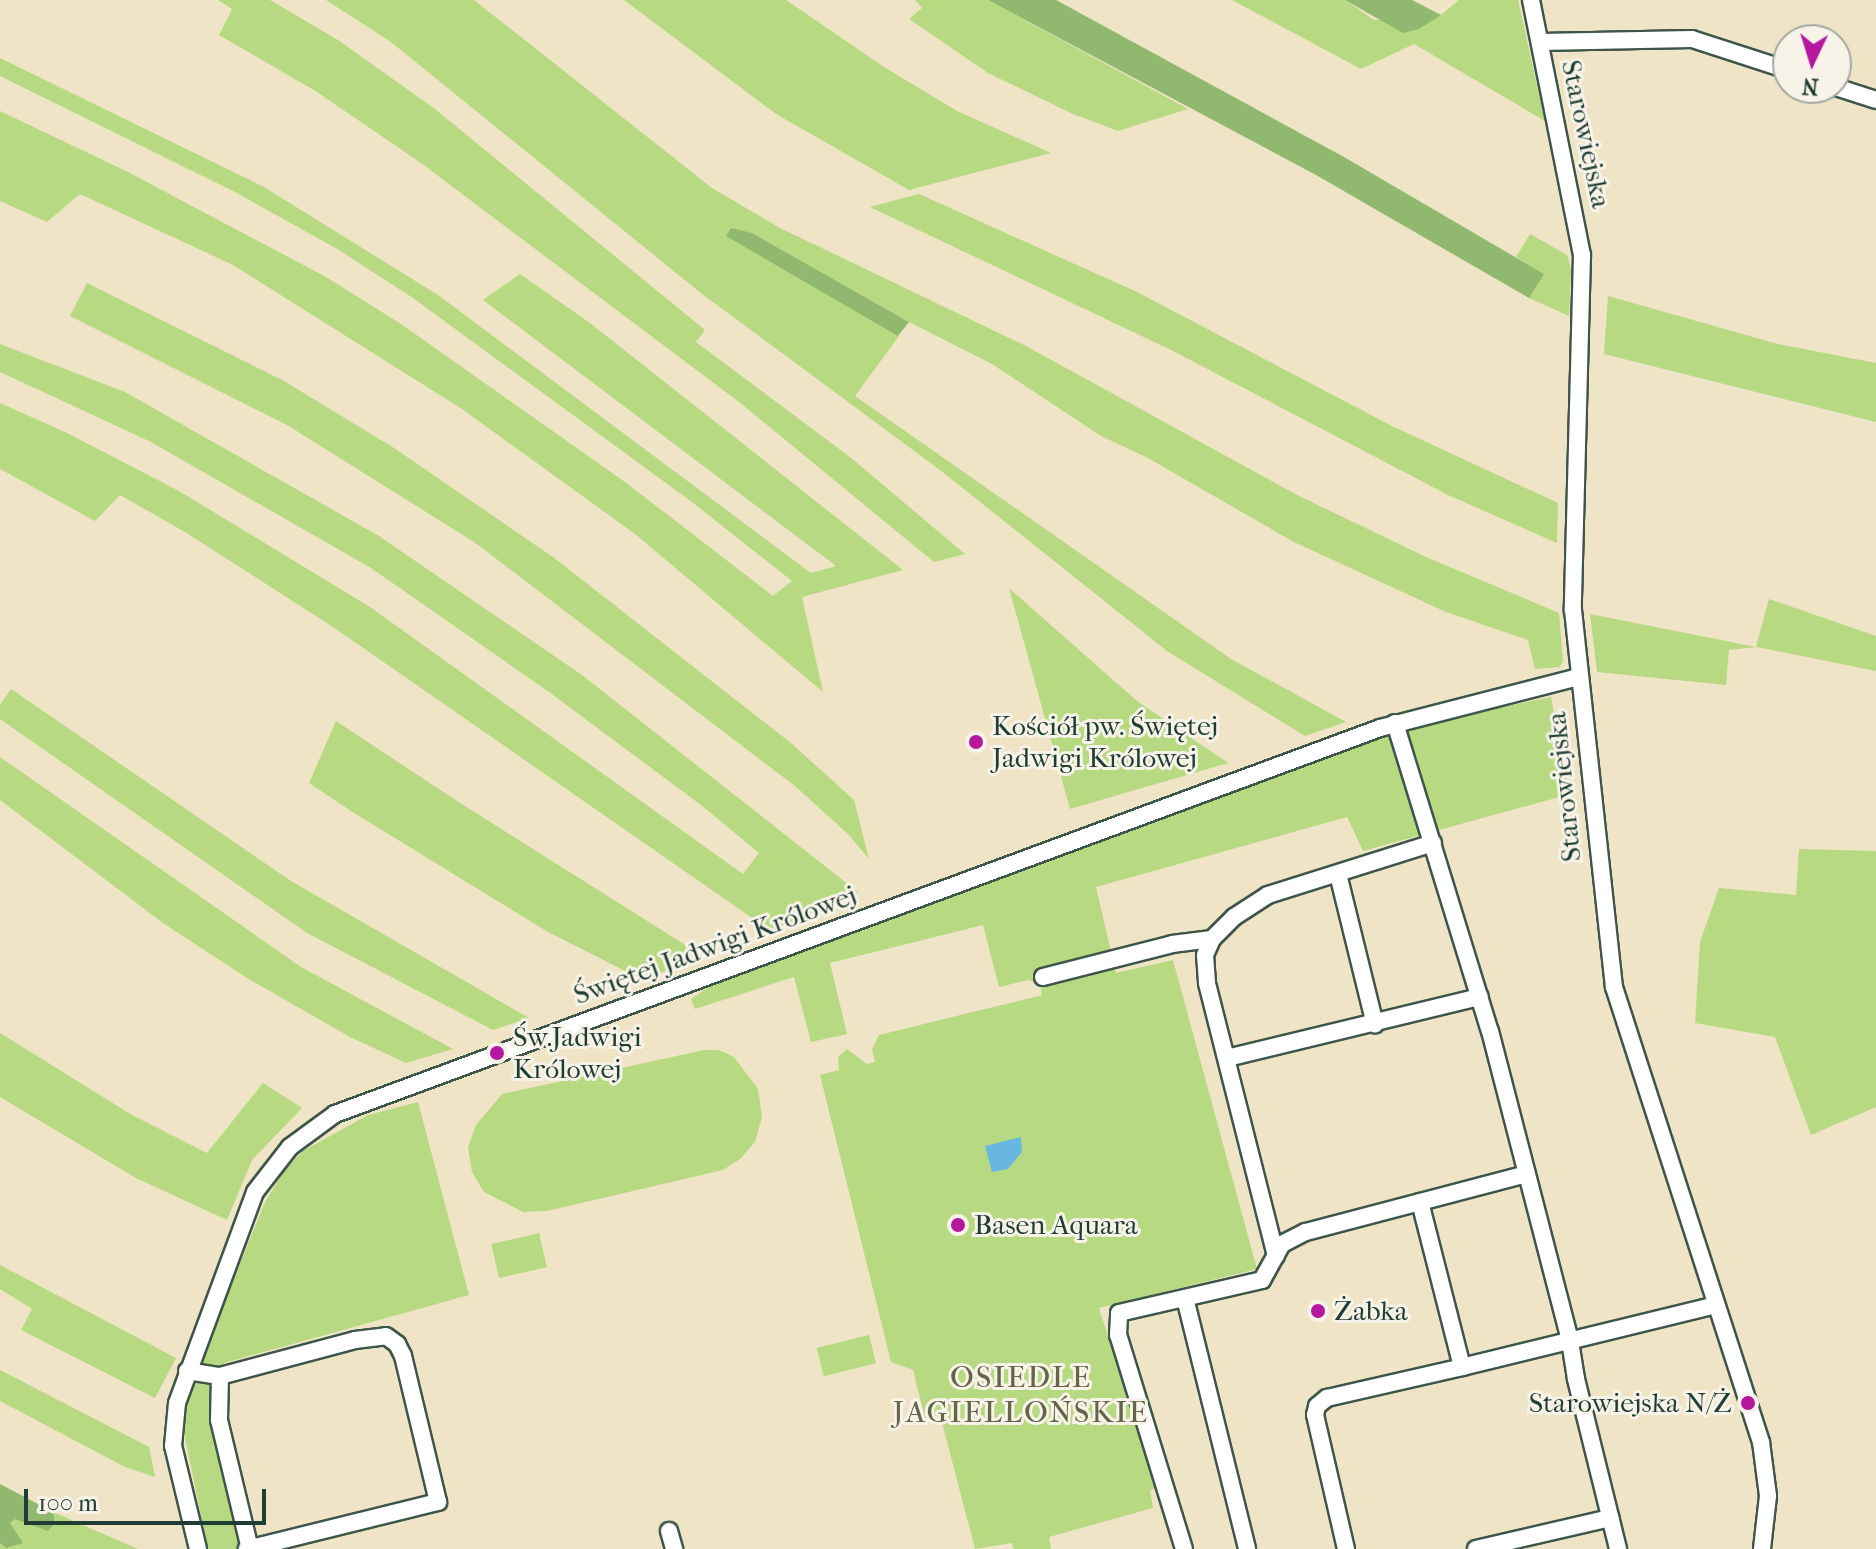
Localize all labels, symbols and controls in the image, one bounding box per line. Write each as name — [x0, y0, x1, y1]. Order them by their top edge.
north arrow — [1772, 24, 1852, 104]
street label: Starowiejska — [1554, 57, 1618, 211]
text: N — [1801, 72, 1820, 99]
place label: Kościół pw. Świętej Jadwigi Królowej — [992, 709, 1218, 775]
street label: Starowiejska — [1539, 710, 1589, 864]
marker: Kościół pw. Świętej Jadwigi Królowej — [967, 733, 985, 751]
street label: Świętej Jadwigi Królowej — [569, 878, 861, 1012]
place label: Św.Jadwigi Królowej — [513, 1020, 642, 1086]
marker: Św.Jadwigi Królowej — [488, 1044, 506, 1062]
place label: Basen Aquara — [974, 1208, 1138, 1242]
marker: Basen Aquara — [949, 1216, 967, 1234]
place label: Żabka — [1334, 1294, 1408, 1328]
marker: Żabka — [1309, 1302, 1327, 1320]
district label: OSIEDLE JAGIELLOŃSKIE — [893, 1360, 1149, 1430]
place label: Starowiejska N/Ż — [1529, 1386, 1732, 1420]
marker: Starowiejska N/Ż — [1739, 1394, 1757, 1412]
scale bar — [28, 1473, 270, 1523]
text: 100 m — [38, 1489, 98, 1517]

